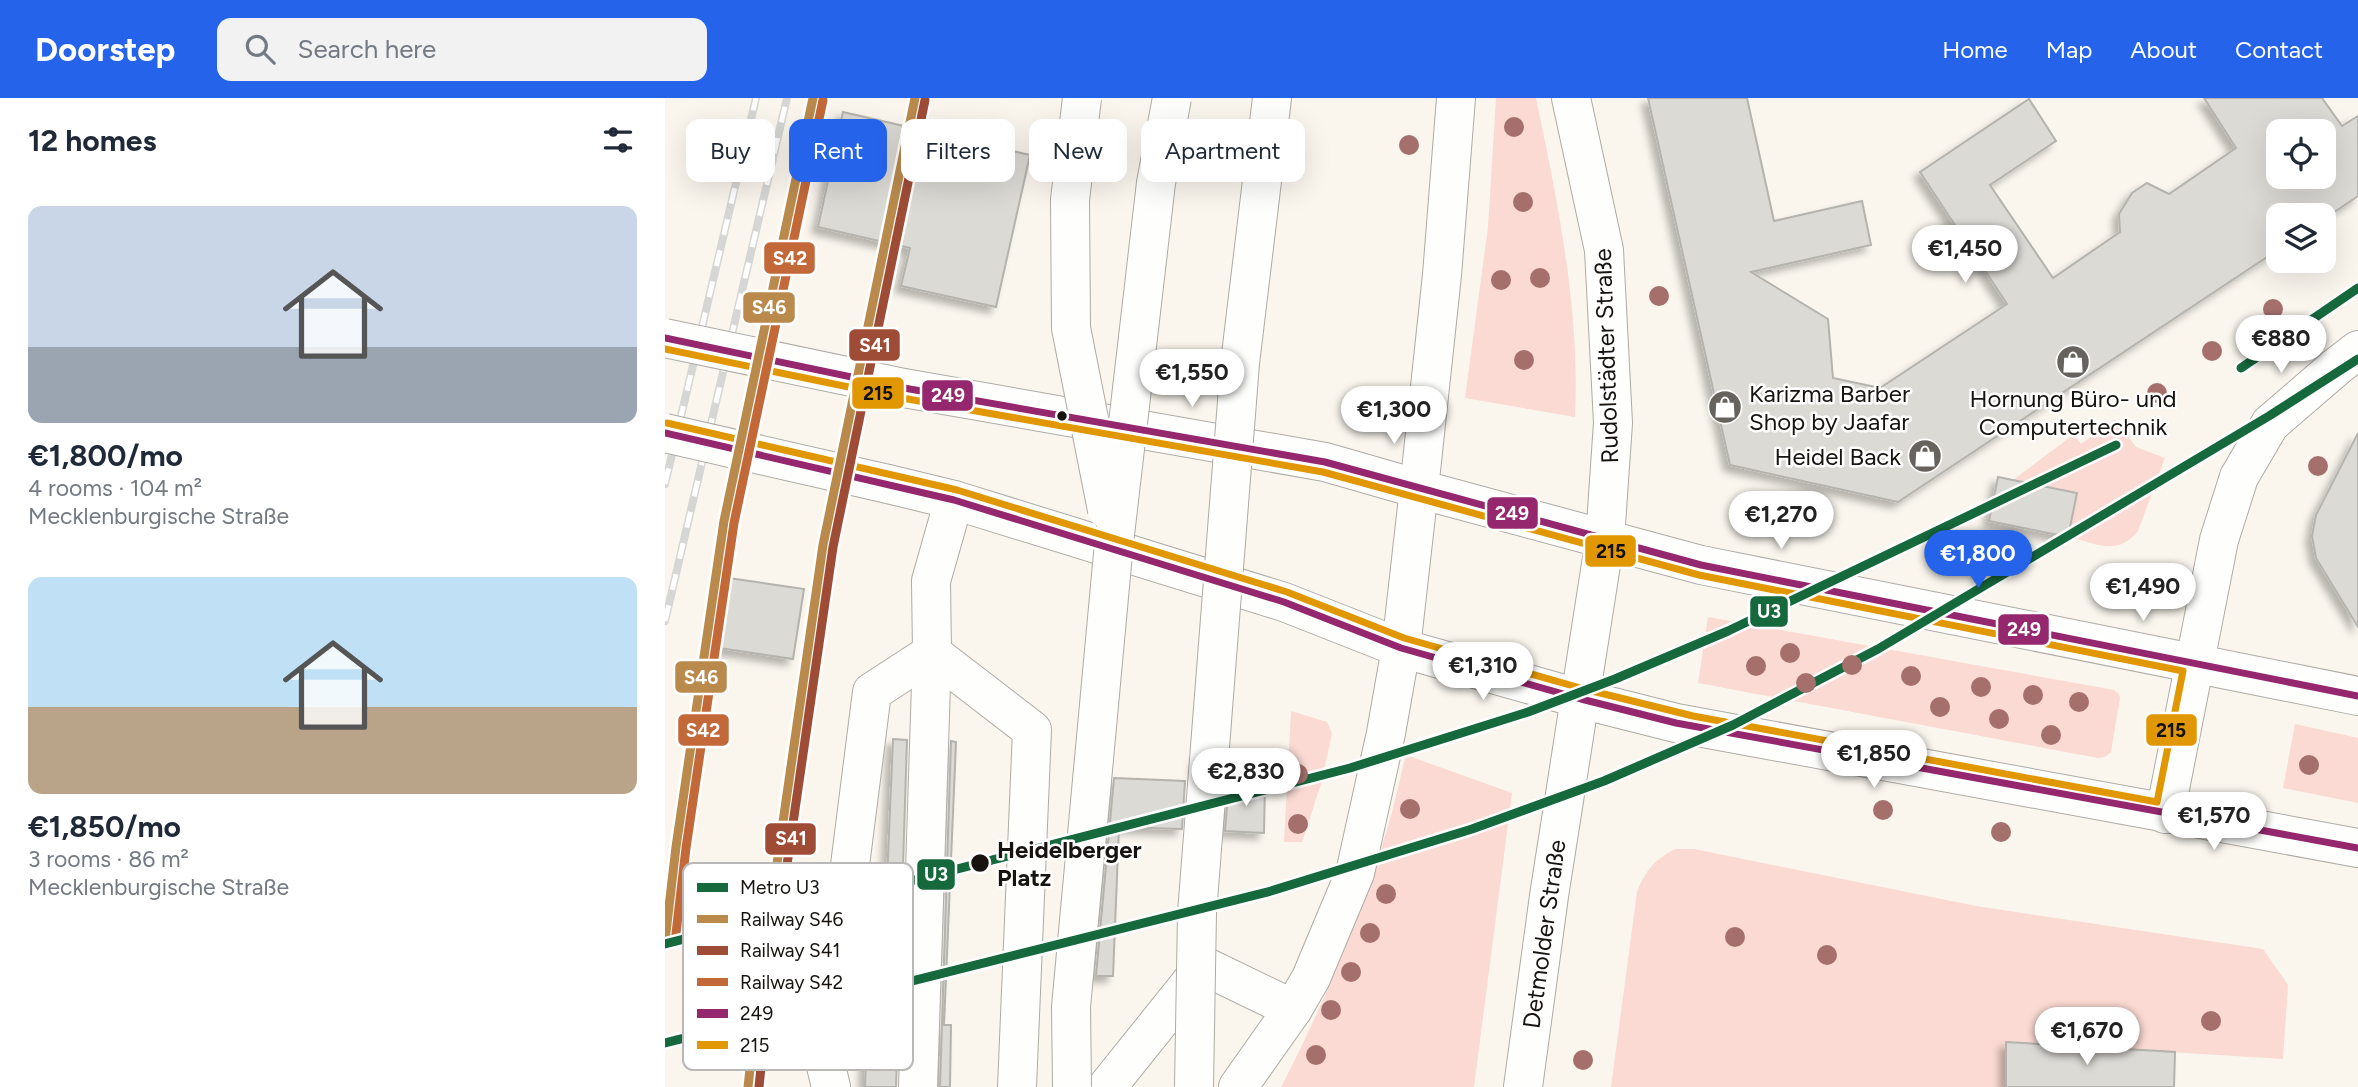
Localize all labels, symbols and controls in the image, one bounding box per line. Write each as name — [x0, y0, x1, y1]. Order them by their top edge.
search box — [217, 18, 707, 81]
text: Doorstep — [35, 30, 175, 69]
icon: search — [241, 30, 279, 68]
text: Search here — [297, 33, 436, 65]
text: Home — [1942, 35, 2008, 64]
text: Map — [2046, 35, 2092, 64]
text: About — [2130, 35, 2197, 64]
text: Contact — [2235, 35, 2323, 64]
chip: Buy — [686, 119, 775, 182]
chip: Rent — [789, 119, 887, 182]
chip: Filters — [901, 119, 1015, 182]
chip: New — [1029, 119, 1127, 182]
chip: Apartment — [1141, 119, 1305, 182]
map controls — [2266, 119, 2336, 273]
button: locate — [2266, 119, 2336, 189]
icon: filters — [599, 121, 637, 159]
text: 12 homes — [28, 122, 156, 159]
button: layers — [2266, 203, 2336, 273]
pin: €1,450 — [1908, 226, 2022, 285]
text: €1,450 — [1928, 234, 2002, 262]
line badge: S42 — [763, 241, 816, 275]
text: S42 — [773, 247, 807, 270]
street label: Rudolstädter Straße — [1588, 248, 1624, 464]
icon: home — [270, 251, 396, 377]
line badge: S46 — [742, 291, 796, 324]
text: S46 — [752, 296, 786, 319]
pin: €880 — [2240, 316, 2322, 375]
text: €880 — [2251, 324, 2311, 352]
line badge: S41 — [848, 328, 901, 362]
text: S41 — [859, 334, 891, 357]
shop icon: Hornung Büro- und Computertechnik — [2054, 343, 2092, 381]
pin: €1,550 — [1135, 350, 1249, 409]
text: €1,550 — [1155, 358, 1229, 386]
line badge: 215 — [851, 376, 905, 410]
line badge: 249 — [921, 379, 974, 412]
place label: Karizma Barber Shop by Jaafar — [1749, 379, 1910, 436]
text: 215 — [863, 382, 893, 405]
text: 249 — [931, 384, 965, 407]
place label: Hornung Büro- und Computertechnik — [1969, 384, 2177, 441]
pin: €1,300 — [1337, 386, 1451, 446]
shop icon: Karizma Barber Shop by Jaafar — [1706, 388, 1744, 426]
text: €1,300 — [1357, 395, 1431, 423]
unlabelled marker — [1055, 409, 1069, 423]
text: €1,800/mo — [28, 437, 183, 474]
shop icon: Heidel Back — [1906, 437, 1944, 475]
place label: Heidel Back — [1774, 442, 1901, 471]
text: 4 rooms · 104 m² — [28, 474, 202, 502]
pin: €1,270 — [1724, 491, 1838, 551]
line badge: 249 — [1486, 496, 1539, 530]
text: €1,270 — [1745, 500, 1817, 528]
text: Mecklenburgische Straße — [28, 502, 289, 530]
text: 249 — [1495, 502, 1529, 525]
pin: €1,800 — [1921, 531, 2035, 590]
line badge: 215 — [1584, 534, 1637, 568]
text: €1,800 — [1940, 539, 2016, 567]
text: 215 — [1596, 540, 1626, 563]
pin: €1,490 — [2086, 564, 2200, 623]
text: €1,490 — [2106, 572, 2180, 600]
line badge: U3 — [1749, 595, 1789, 628]
text: U3 — [1757, 600, 1781, 623]
line badge: 249 — [1997, 613, 2050, 646]
text: 249 — [2007, 618, 2041, 641]
icon: home — [270, 622, 396, 748]
pin: €1,310 — [1426, 642, 1540, 702]
text: €1,310 — [1449, 651, 1518, 679]
line badge: S46 — [674, 660, 728, 694]
text: S46 — [684, 666, 718, 689]
line badge: S42 — [677, 713, 730, 747]
line badge: 215 — [2145, 713, 2198, 747]
text: S42 — [686, 719, 720, 742]
text: 215 — [2156, 719, 2186, 742]
pin: €1,850 — [1817, 730, 1931, 790]
text: €1,850 — [1837, 739, 1911, 767]
pin: €2,830 — [1189, 748, 1303, 808]
text: €2,830 — [1208, 757, 1284, 785]
pin: €1,570 — [2157, 792, 2271, 852]
text: €1,570 — [2178, 801, 2250, 829]
text: €1,850/mo — [28, 808, 181, 845]
line badge: S41 — [764, 822, 817, 856]
text: S41 — [775, 827, 807, 850]
place label: Heidelberger Platz — [997, 835, 1142, 892]
street label: Detmolder Straße — [1516, 838, 1572, 1030]
text: 3 rooms · 86 m² — [28, 845, 189, 873]
marker: Heidelberger Platz — [969, 852, 991, 874]
line badge: U3 — [916, 858, 956, 891]
legend — [683, 863, 913, 1070]
text: U3 — [924, 863, 948, 886]
text: Mecklenburgische Straße — [28, 873, 289, 901]
text: Metro U3 — [740, 876, 820, 899]
text: Railway S46 — [740, 908, 844, 931]
text: Railway S41 — [740, 939, 840, 962]
text: Railway S42 — [740, 971, 843, 994]
text: 249 — [740, 1002, 773, 1025]
pin: €1,670 — [2030, 1007, 2144, 1067]
text: €1,670 — [2051, 1016, 2123, 1044]
text: 215 — [740, 1034, 769, 1057]

